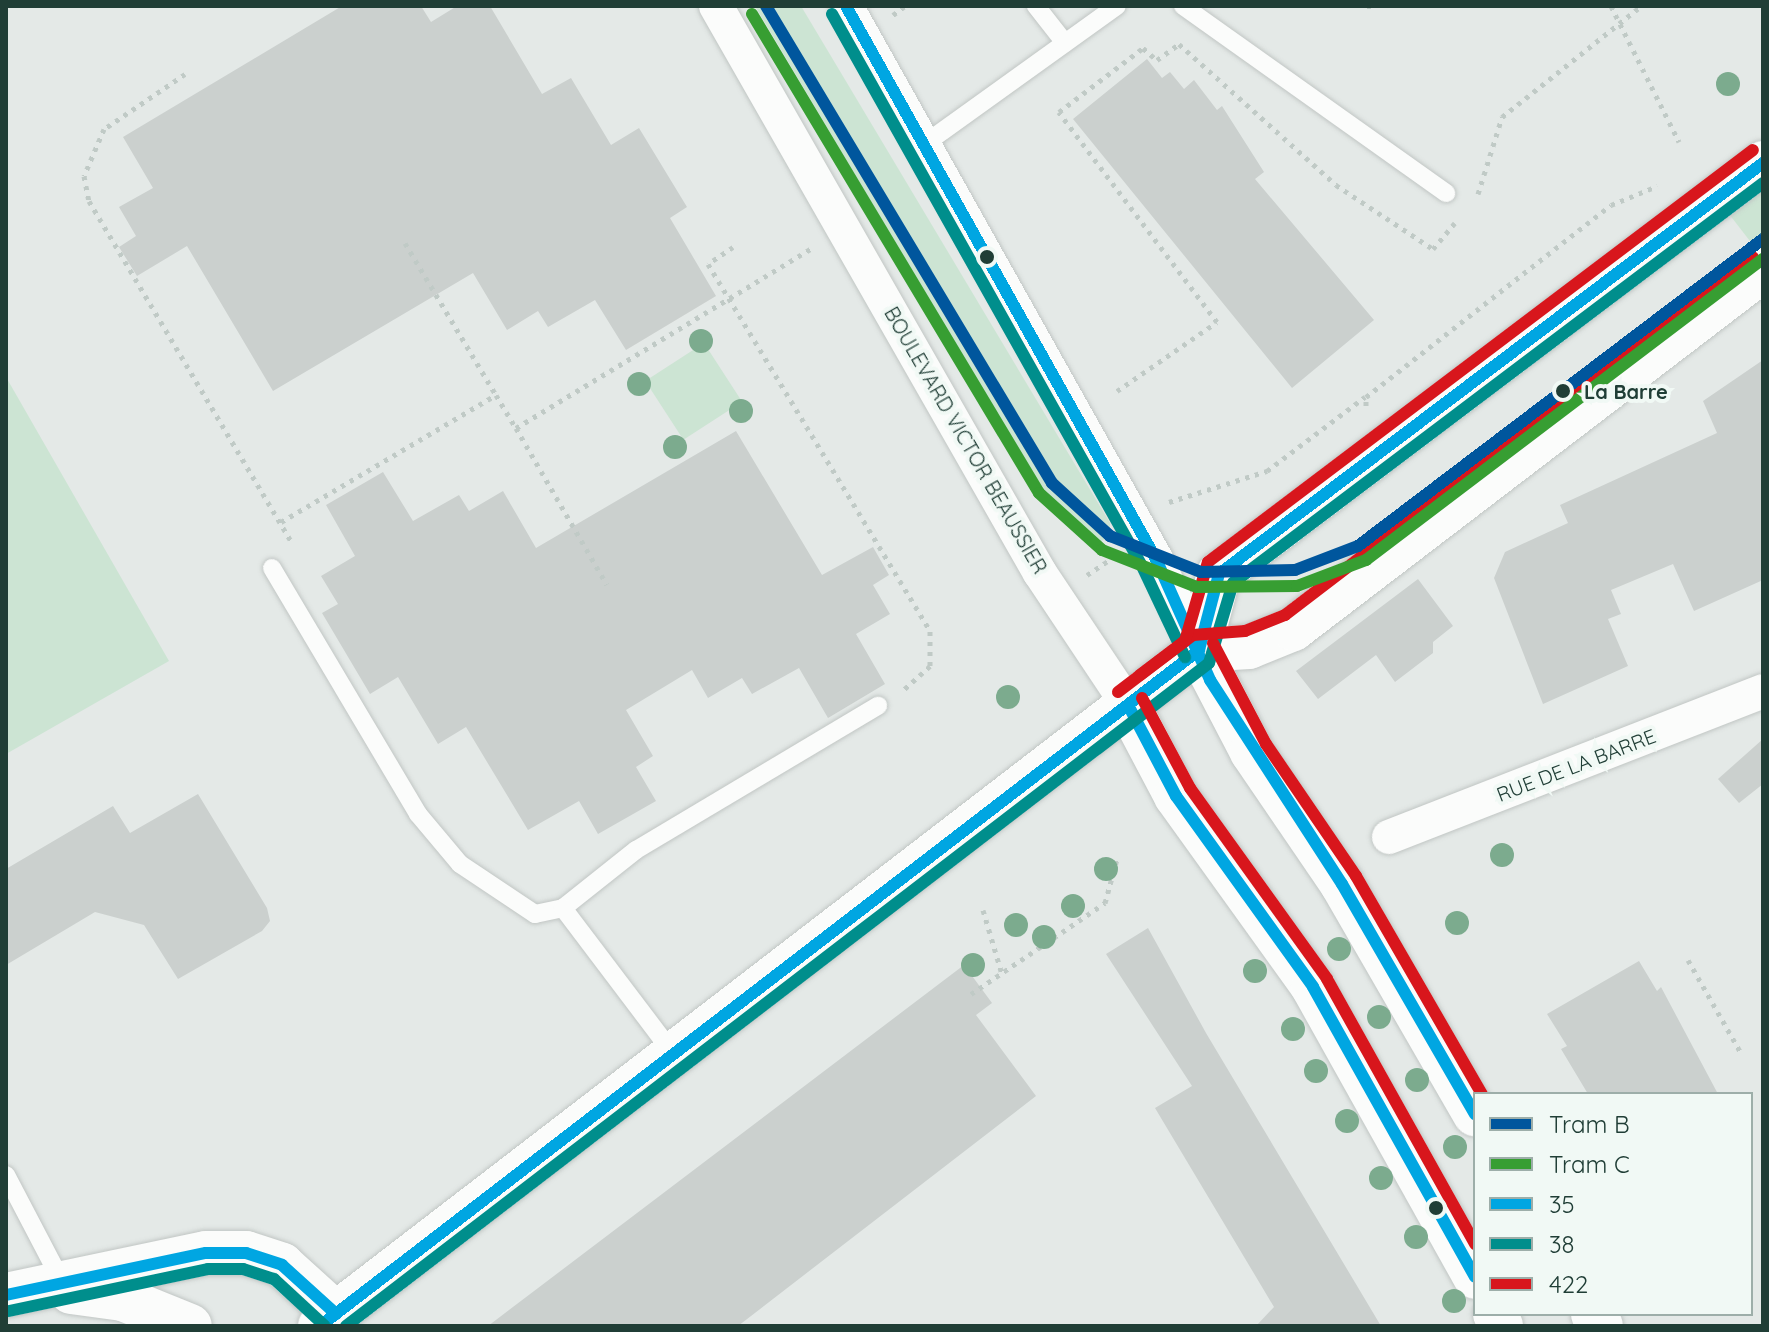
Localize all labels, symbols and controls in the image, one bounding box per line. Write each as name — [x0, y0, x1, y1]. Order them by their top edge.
unlabelled marker — [979, 249, 995, 265]
street label: BOULEVARD VICTOR BEAUSSIER — [880, 302, 1052, 578]
marker: La Barre — [1549, 377, 1577, 405]
place label: La Barre — [1584, 379, 1668, 403]
street label: RUE DE LA BARRE — [1493, 724, 1659, 806]
legend — [1473, 1092, 1753, 1316]
text: Tram B — [1549, 1109, 1630, 1139]
text: Tram C — [1549, 1149, 1630, 1179]
text: 35 — [1549, 1189, 1575, 1219]
unlabelled marker — [1428, 1200, 1444, 1216]
text: 38 — [1549, 1229, 1575, 1259]
text: 422 — [1549, 1269, 1588, 1299]

